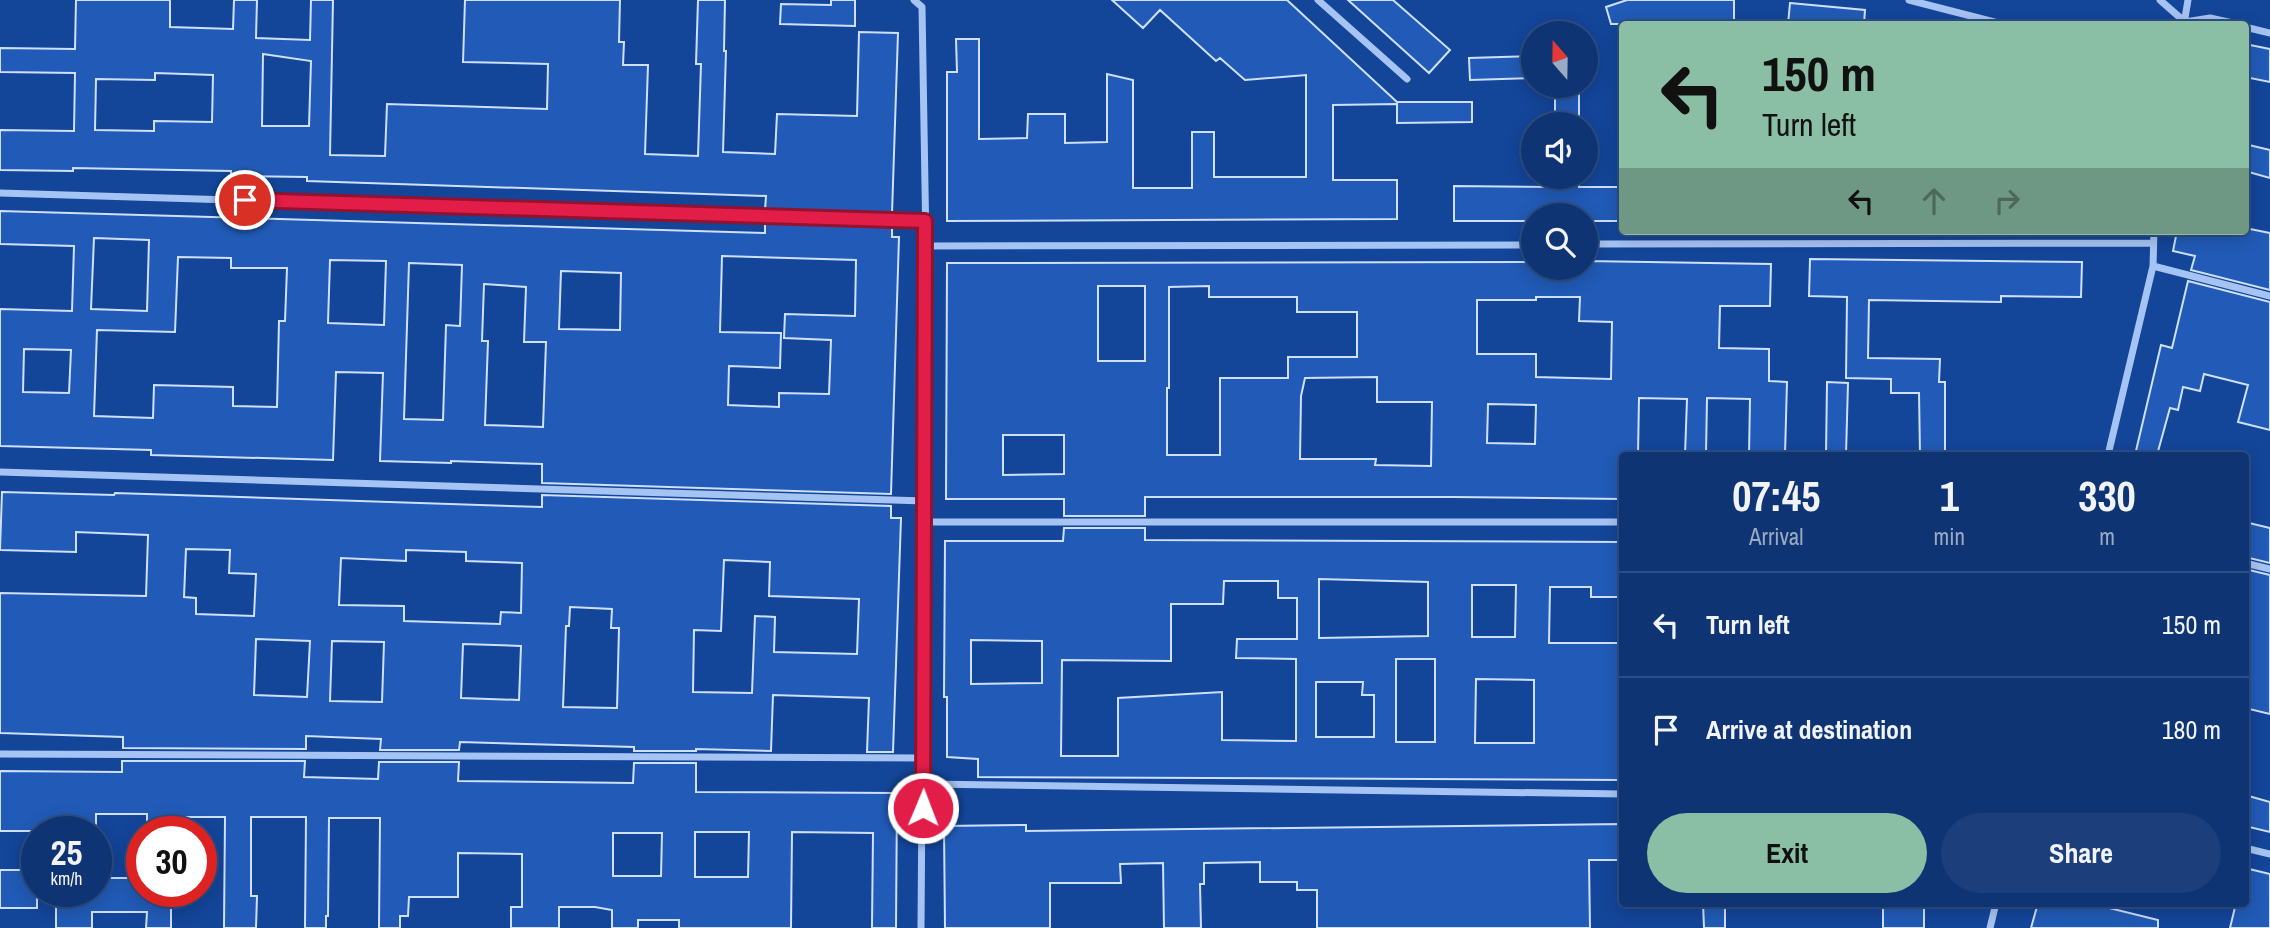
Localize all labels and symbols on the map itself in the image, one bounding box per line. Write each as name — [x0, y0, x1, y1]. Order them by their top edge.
north arrow — [1521, 21, 1598, 98]
pin — [215, 170, 275, 230]
position arrow — [886, 771, 960, 845]
speed limit sign: 30 — [126, 816, 217, 907]

